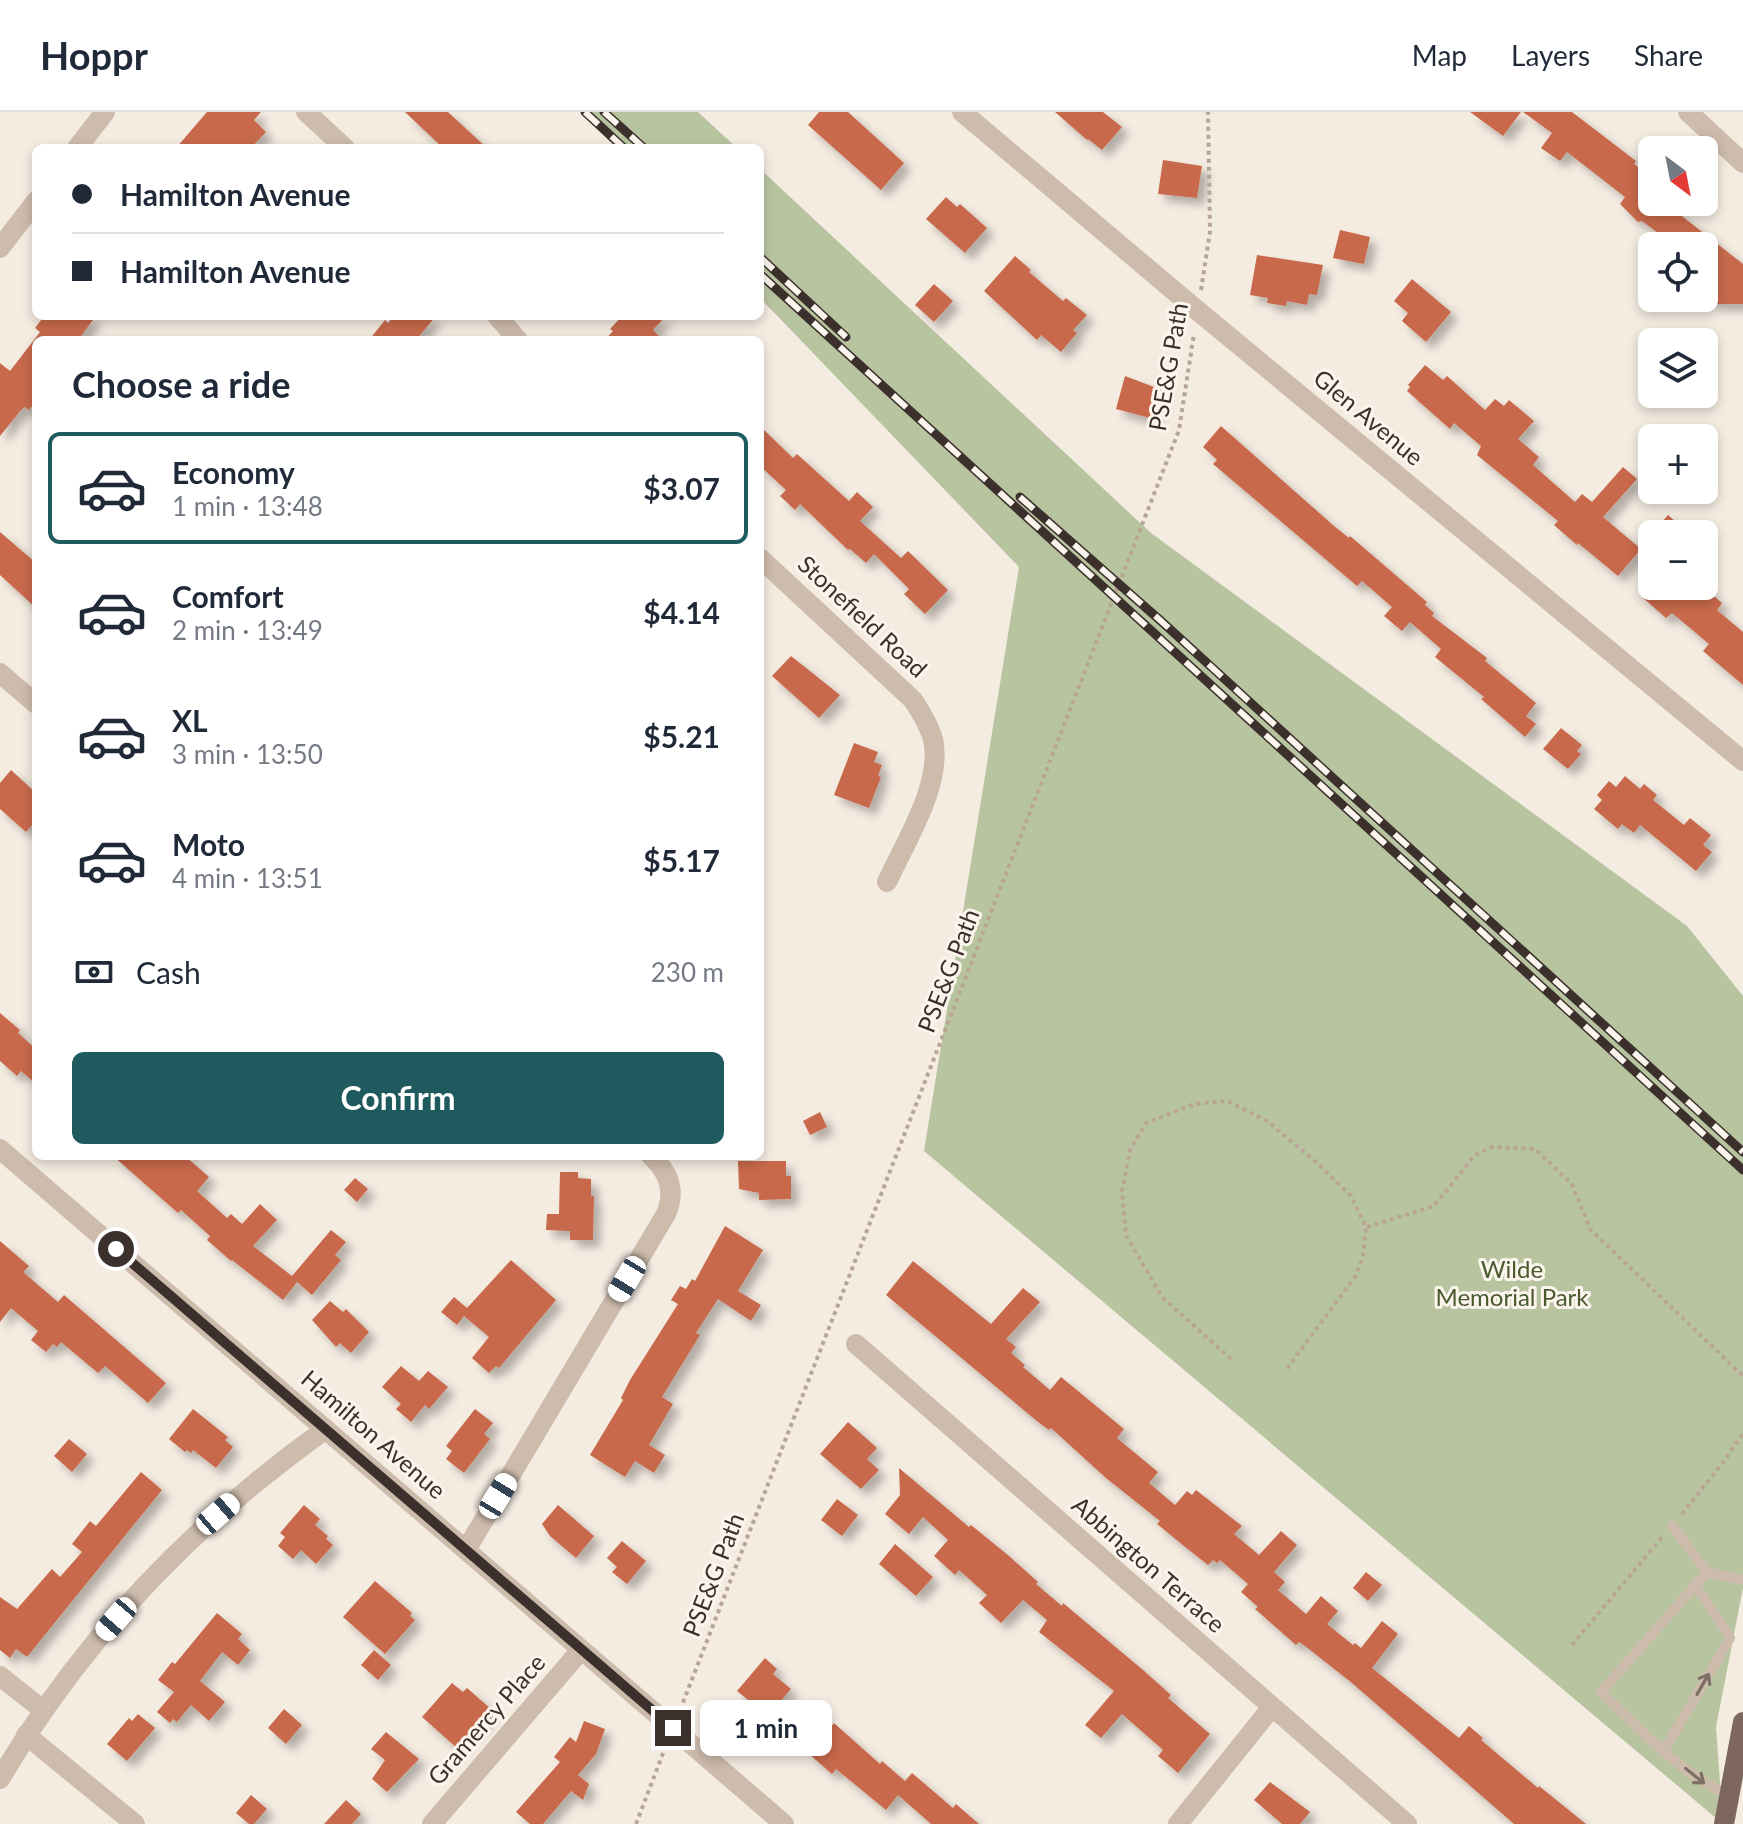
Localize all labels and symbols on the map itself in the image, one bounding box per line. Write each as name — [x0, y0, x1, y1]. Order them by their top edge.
north arrow — [1638, 136, 1718, 216]
street label: PSE&G Path — [1142, 300, 1193, 433]
street label: Glen Avenue — [1308, 363, 1430, 471]
street label: Stonefield Road — [793, 549, 933, 683]
street label: PSE&G Path — [911, 905, 984, 1036]
route start — [98, 1231, 134, 1267]
car — [604, 1252, 650, 1306]
park label: Wilde Memorial Park — [1435, 1254, 1589, 1311]
street label: Hamilton Avenue — [296, 1363, 452, 1504]
car — [475, 1469, 521, 1523]
car — [192, 1489, 244, 1539]
street label: Abbington Terrace — [1067, 1490, 1231, 1638]
street label: PSE&G Path — [676, 1509, 749, 1640]
car — [91, 1593, 141, 1645]
street label: Gramercy Place — [421, 1648, 551, 1790]
one-way arrow — [1696, 1673, 1712, 1696]
callout: 1 min — [701, 1700, 833, 1756]
route end — [655, 1710, 691, 1746]
one-way arrow — [1684, 1767, 1705, 1785]

